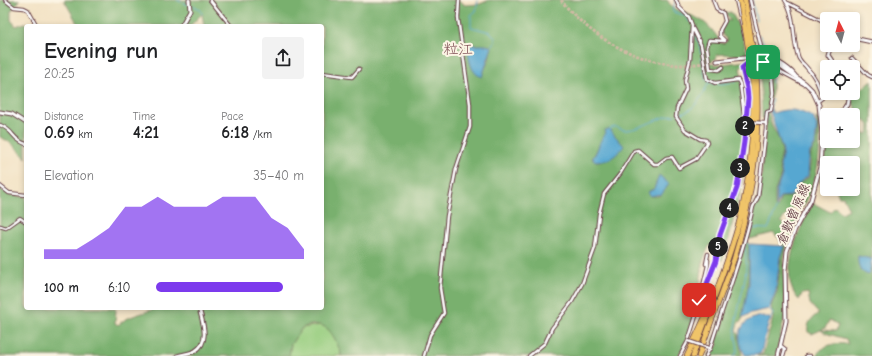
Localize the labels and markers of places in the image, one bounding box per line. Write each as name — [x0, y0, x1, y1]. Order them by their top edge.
pin — [746, 45, 780, 79]
pin: 2 — [735, 116, 755, 136]
pin: 3 — [730, 158, 750, 178]
pin: 4 — [719, 198, 739, 218]
pin: 5 — [708, 237, 728, 257]
pin — [682, 283, 716, 317]

